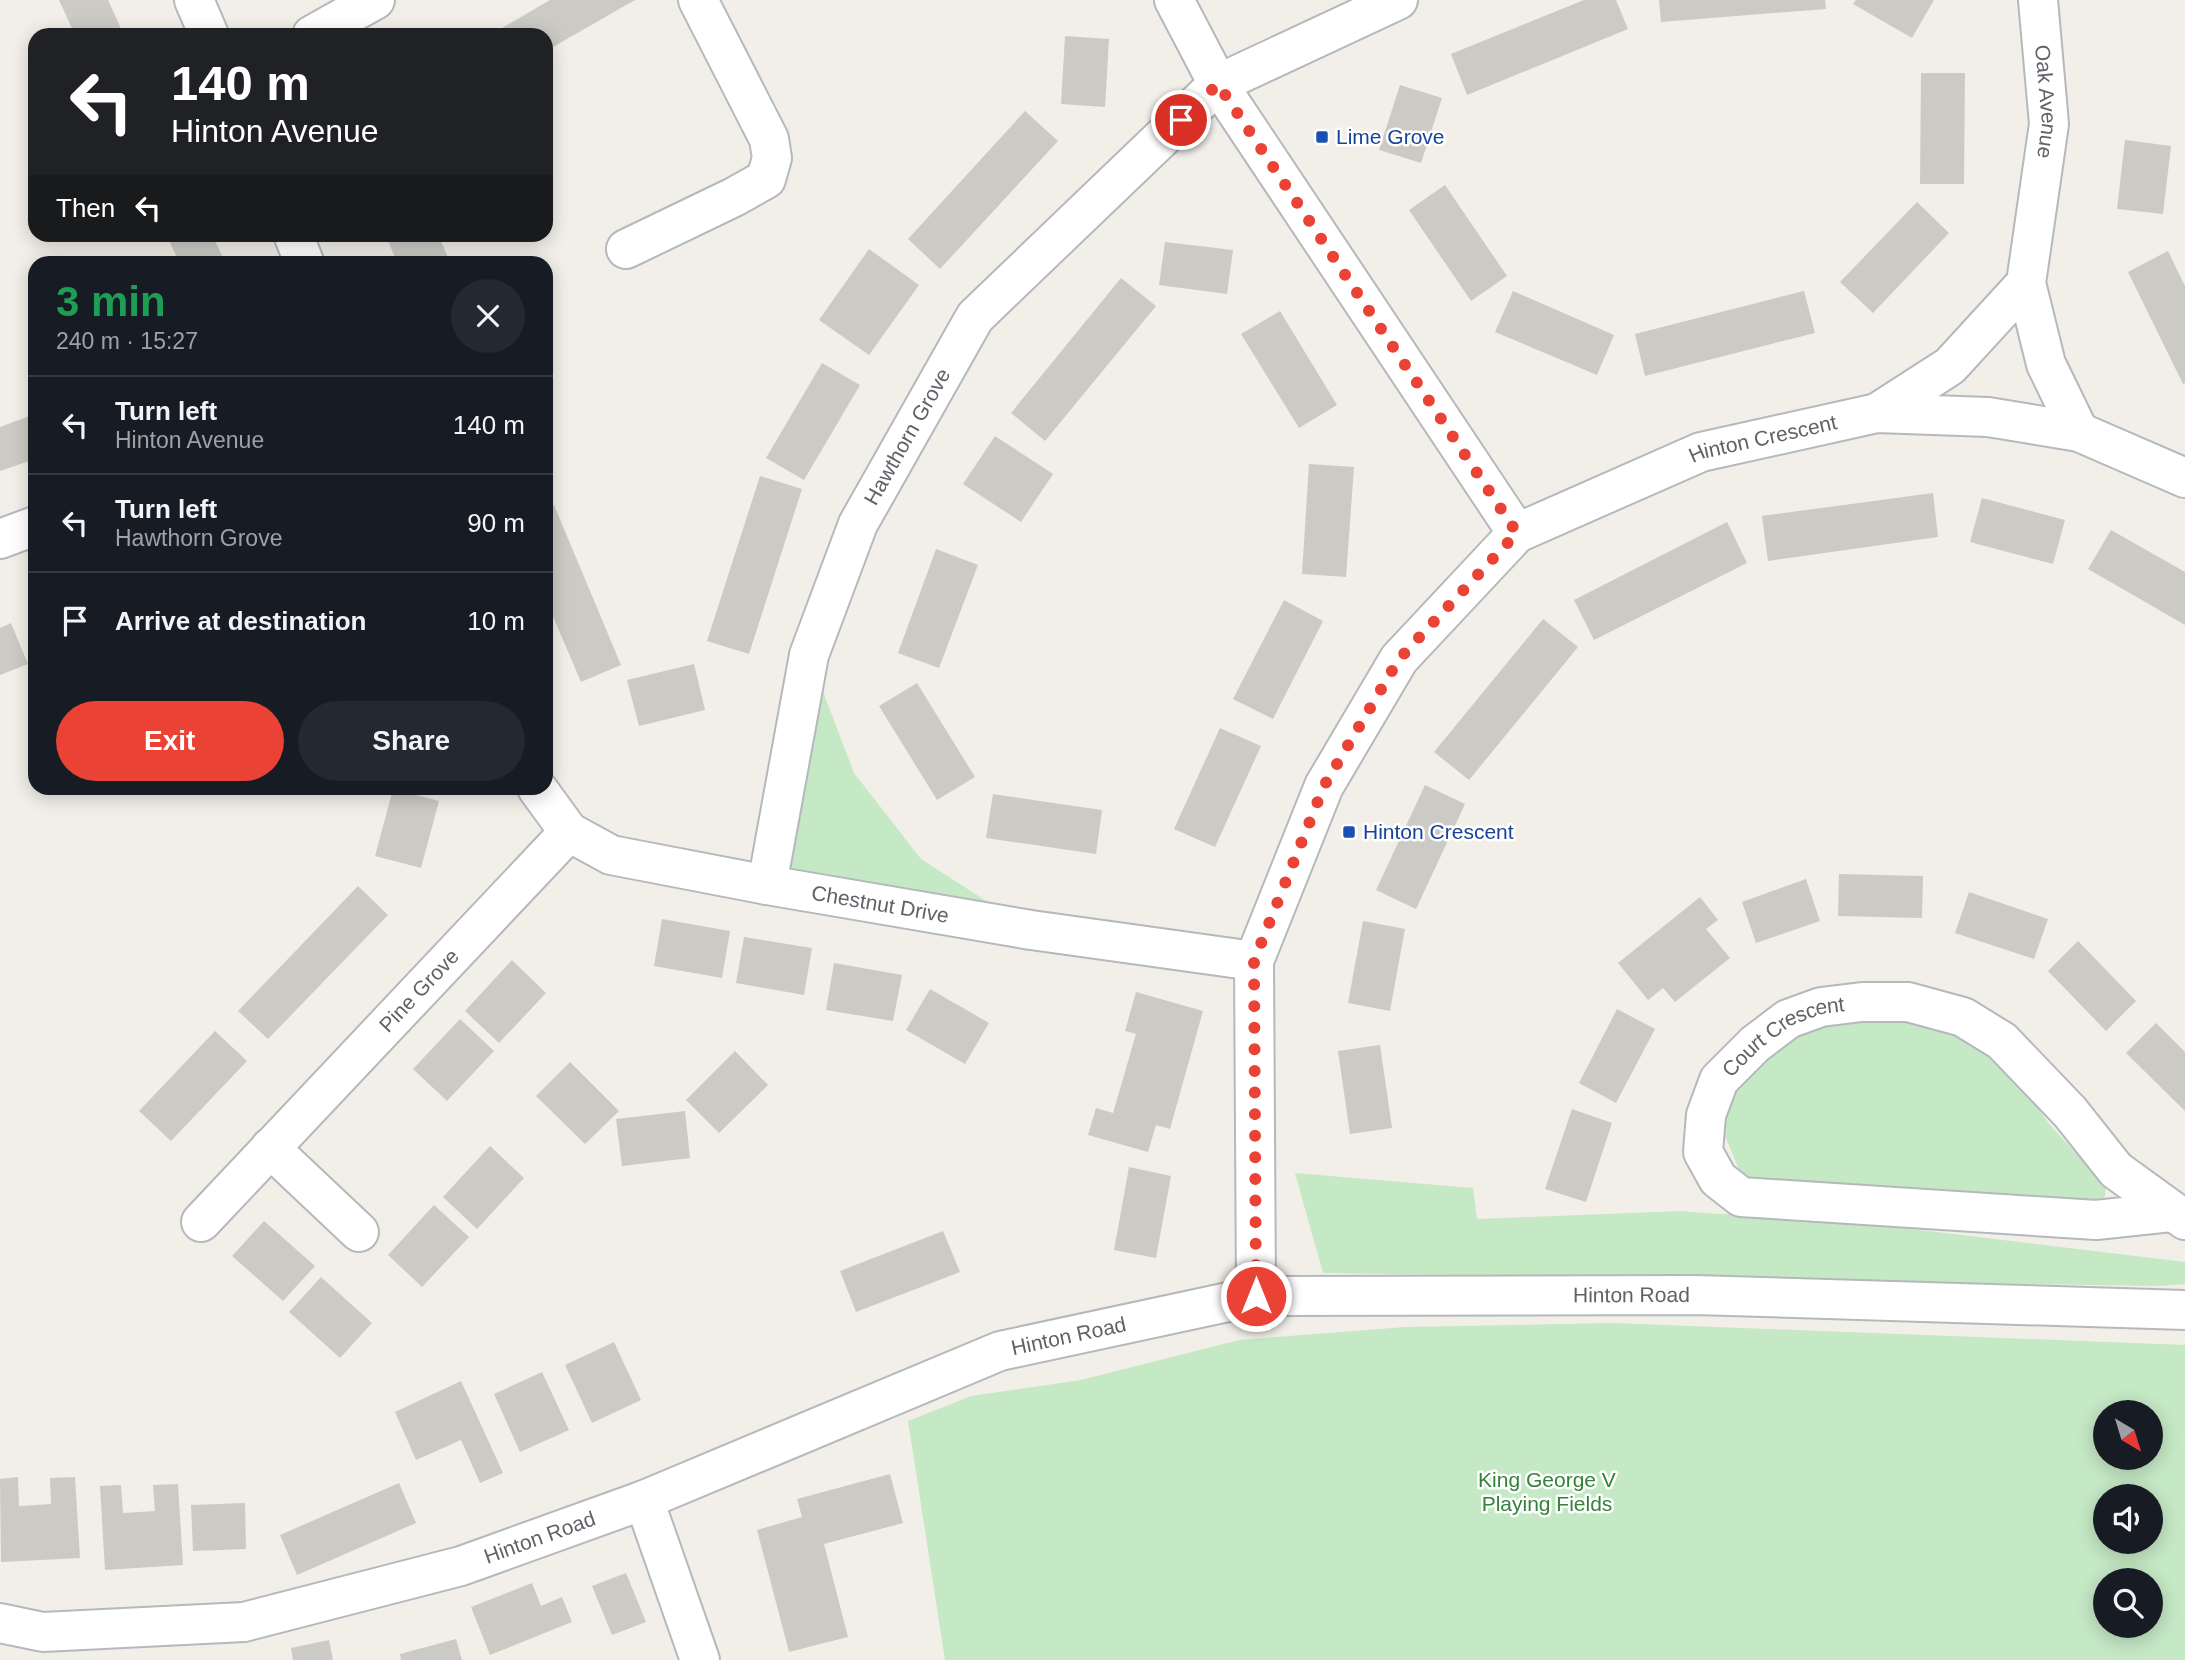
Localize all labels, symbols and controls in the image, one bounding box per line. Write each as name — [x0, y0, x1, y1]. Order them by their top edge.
street label: Oak Avenue — [2031, 44, 2061, 160]
icon: left — [56, 56, 147, 147]
text: 140 m — [171, 56, 310, 110]
pin — [1151, 90, 1211, 150]
icon: arrive — [1162, 101, 1200, 139]
text: Hinton Avenue — [171, 113, 379, 149]
place label: Lime Grove — [1336, 125, 1445, 148]
marker: Lime Grove — [1314, 129, 1330, 145]
icon: left — [129, 189, 167, 227]
text: Then — [56, 193, 115, 223]
text: 3 min — [56, 278, 166, 325]
button: close — [451, 279, 525, 353]
text: 240 m · 15:27 — [56, 328, 198, 354]
street label: Hawthorn Grove — [859, 364, 955, 509]
text: Turn left — [115, 396, 217, 426]
icon: left — [56, 406, 94, 444]
text: 140 m — [453, 410, 525, 440]
street label: Hinton Crescent — [1685, 410, 1839, 467]
text: Hinton Avenue — [115, 427, 264, 453]
text: Turn left — [115, 494, 217, 524]
icon: left — [56, 504, 94, 542]
text: 90 m — [467, 508, 525, 538]
text: Hawthorn Grove — [115, 525, 282, 551]
icon: arrive — [56, 602, 94, 640]
text: Arrive at destination — [115, 606, 366, 636]
text: 10 m — [467, 606, 525, 636]
button: Exit — [56, 701, 284, 781]
button: Share — [298, 701, 525, 781]
place label: Hinton Crescent — [1363, 820, 1514, 843]
marker: Hinton Crescent — [1341, 824, 1357, 840]
street label: Chestnut Drive — [810, 881, 951, 927]
street label: Pine Grove — [374, 944, 463, 1036]
street label: Court Crescent — [1717, 992, 1846, 1081]
position arrow — [1219, 1259, 1293, 1333]
street label: Hinton Road — [1573, 1283, 1690, 1306]
street label: Hinton Road — [1009, 1312, 1128, 1359]
north arrow — [2093, 1400, 2163, 1470]
map controls — [2093, 1400, 2163, 1638]
park label: King George V Playing Fields — [1478, 1468, 1616, 1515]
button: sound — [2093, 1484, 2163, 1554]
street label: Hinton Road — [481, 1506, 598, 1568]
button: search — [2093, 1568, 2163, 1638]

